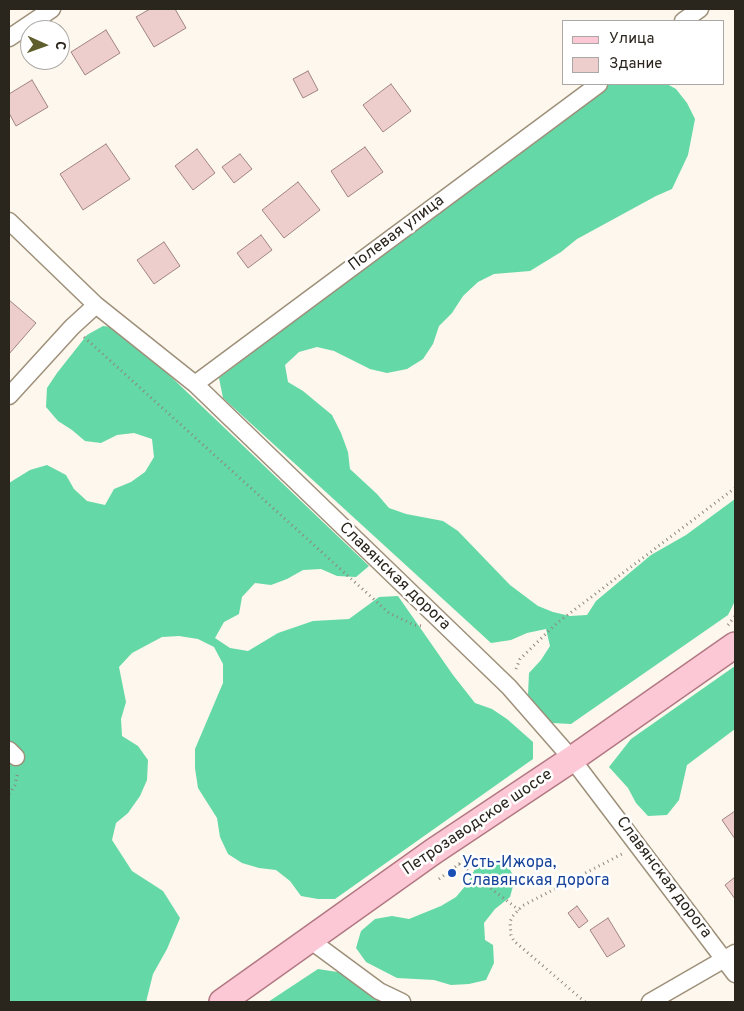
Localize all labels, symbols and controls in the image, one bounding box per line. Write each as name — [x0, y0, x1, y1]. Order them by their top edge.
north arrow — [20, 20, 70, 70]
legend — [562, 20, 724, 85]
text: Улица — [609, 30, 654, 49]
text: С — [51, 41, 68, 50]
text: Здание — [609, 55, 662, 74]
street label: Полевая улица — [345, 192, 449, 276]
street label: Славянская дорога — [334, 519, 454, 635]
street label: Петрозаводское шоссе — [400, 766, 556, 880]
street label: Славянская дорога — [611, 813, 715, 943]
place label: Усть-Ижора, Славянская дорога — [462, 854, 609, 892]
marker: Усть-Ижора, Славянская дорога — [446, 867, 458, 879]

